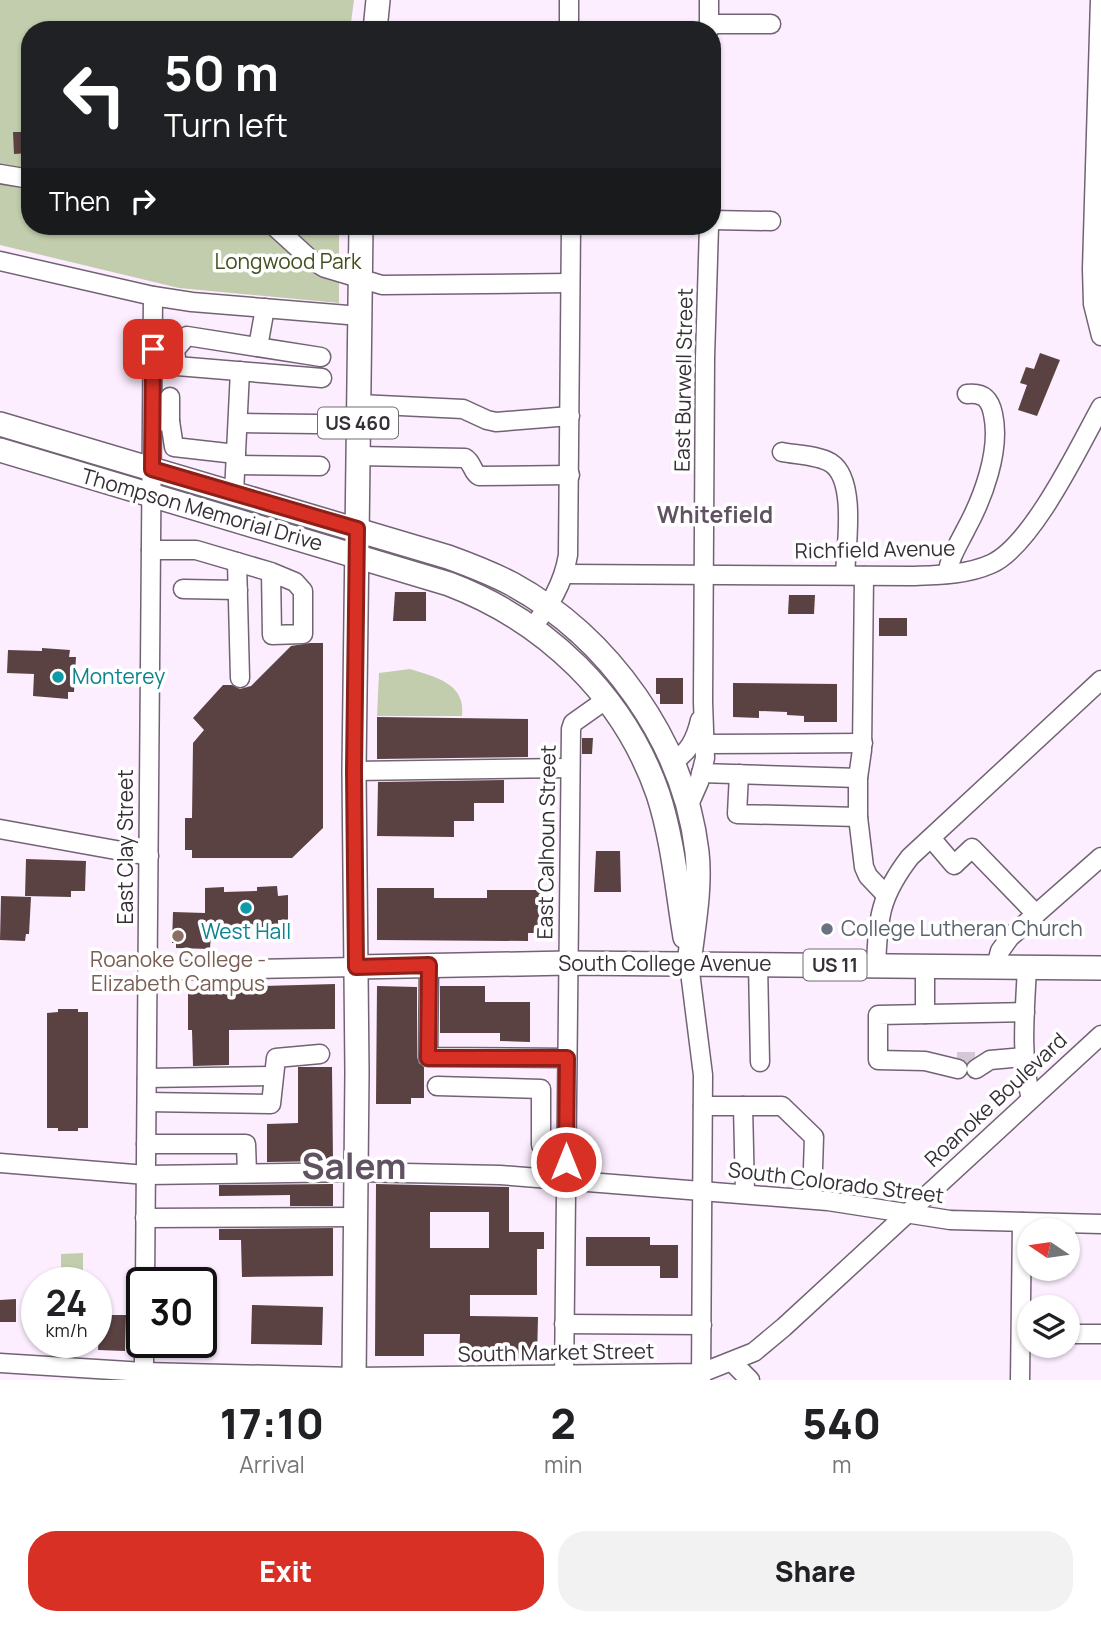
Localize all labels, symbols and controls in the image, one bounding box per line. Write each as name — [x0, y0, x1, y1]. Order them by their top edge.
text: 50 m — [164, 39, 279, 106]
icon: left — [49, 49, 140, 140]
text: Turn left — [164, 103, 288, 147]
icon: right — [124, 182, 162, 220]
text: Then — [49, 183, 110, 219]
park label: Longwood Park — [214, 247, 362, 275]
street label: East Burwell Street — [667, 288, 699, 472]
pin — [123, 319, 183, 379]
icon: arrive — [134, 330, 172, 368]
road number: US 460 — [318, 408, 398, 438]
street label: Thompson Memorial Drive — [78, 461, 326, 557]
district label: Whitefield — [657, 498, 773, 530]
street label: Richfield Avenue — [794, 534, 956, 564]
place label: Monterey — [72, 662, 165, 690]
marker: Monterey — [50, 669, 66, 685]
street label: East Calhoun Street — [530, 744, 562, 940]
street label: East Clay Street — [111, 769, 139, 925]
marker: West Hall — [238, 900, 254, 916]
place label: College Lutheran Church — [841, 914, 1083, 942]
place label: West Hall — [201, 917, 291, 945]
marker: College Lutheran Church — [819, 921, 835, 937]
marker: Roanoke College - Elizabeth Campus — [170, 928, 186, 944]
place label: Roanoke College - Elizabeth Campus — [90, 945, 266, 997]
street label: South College Avenue — [558, 949, 772, 977]
road number: US 11 — [804, 950, 866, 981]
street label: Roanoke Boulevard — [918, 1026, 1072, 1173]
position arrow — [529, 1125, 603, 1199]
district label: Salem — [302, 1142, 407, 1190]
street label: South Colorado Street — [727, 1155, 946, 1209]
north arrow — [1017, 1218, 1080, 1281]
map controls — [1017, 1218, 1080, 1358]
speed limit sign: 30 — [126, 1267, 217, 1358]
text: 24 — [46, 1279, 87, 1327]
button: layers — [1017, 1295, 1080, 1358]
text: km/h — [46, 1318, 87, 1342]
street label: South Market Street — [457, 1336, 655, 1368]
text: 17:10 — [220, 1394, 324, 1452]
text: 2 — [551, 1394, 576, 1452]
text: 540 — [802, 1394, 881, 1452]
text: Arrival — [239, 1448, 305, 1480]
text: min — [544, 1448, 582, 1480]
text: m — [832, 1448, 851, 1480]
button: Exit — [28, 1531, 544, 1611]
button: Share — [558, 1531, 1073, 1611]

